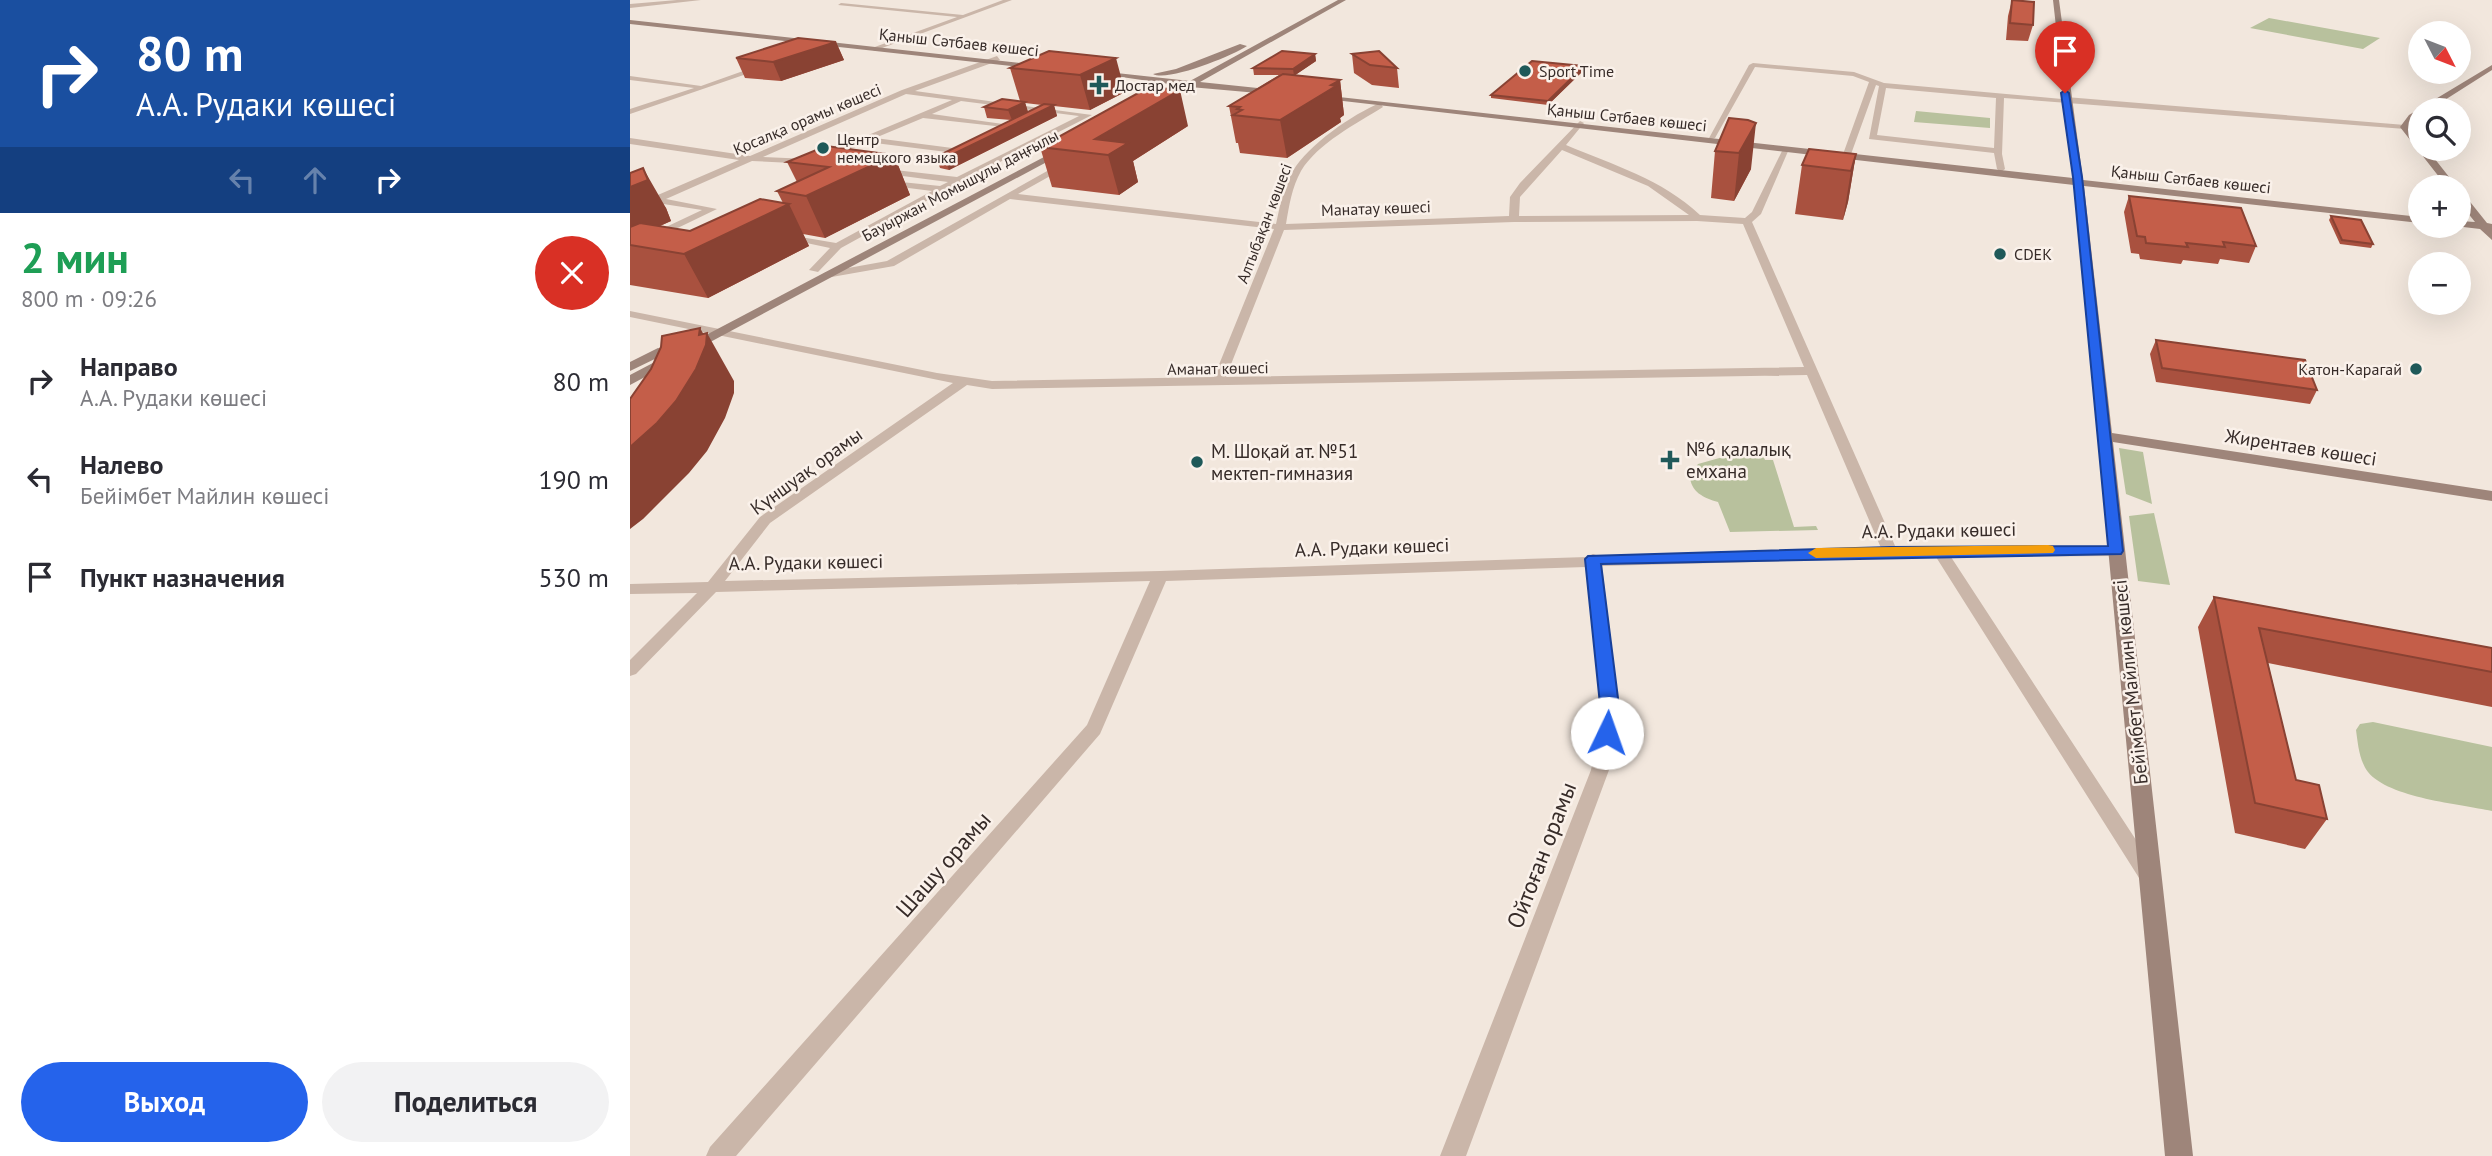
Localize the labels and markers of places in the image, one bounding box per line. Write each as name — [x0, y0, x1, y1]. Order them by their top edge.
pin — [2035, 21, 2095, 93]
place label: Sport Time — [1539, 61, 1614, 81]
marker: Sport Time — [1517, 63, 1533, 79]
marker: Достар мед — [1089, 75, 1109, 95]
place label: Достар мед — [1115, 75, 1195, 95]
place label: Центр немецкого языка — [837, 129, 956, 167]
marker: Центр немецкого языка — [815, 140, 831, 156]
place label: CDEK — [2014, 244, 2052, 264]
marker: CDEK — [1992, 246, 2008, 262]
place label: Катон-Карагай — [2298, 359, 2402, 379]
marker: Катон-Карагай — [2408, 361, 2424, 377]
place label: №6 қалалық емхана — [1686, 437, 1791, 483]
place label: М. Шоқай ат. №51 мектеп-гимназия — [1211, 439, 1358, 485]
marker: №6 қалалық емхана — [1660, 450, 1680, 470]
marker: М. Шоқай ат. №51 мектеп-гимназия — [1189, 454, 1205, 470]

